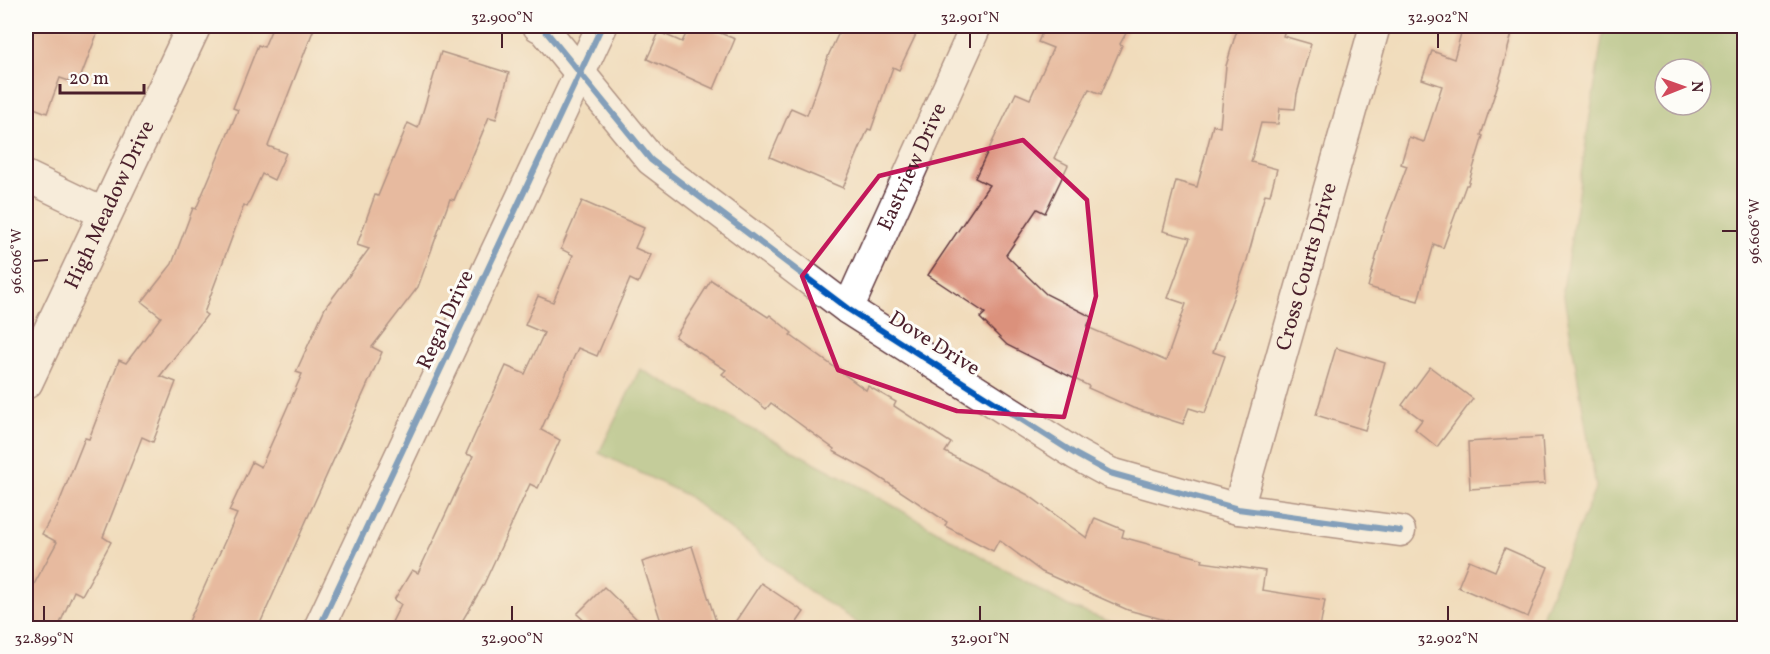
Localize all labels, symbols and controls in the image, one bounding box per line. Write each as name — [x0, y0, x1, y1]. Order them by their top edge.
text: 32.900°N — [471, 8, 533, 29]
text: 32.901°N — [941, 8, 999, 29]
text: 32.902°N — [1408, 8, 1468, 29]
scale bar — [60, 57, 144, 95]
north arrow — [1653, 57, 1713, 117]
text: 20 m — [69, 67, 109, 92]
text: N — [1685, 81, 1707, 93]
street label: Eastview Drive — [871, 98, 954, 236]
street label: High Meadow Drive — [57, 116, 162, 294]
street label: Cross Courts Drive — [1269, 179, 1344, 354]
text: 96.606°W — [1745, 198, 1766, 264]
text: 96.606°W — [7, 228, 28, 294]
street label: Regal Drive — [410, 265, 482, 375]
street label: Dove Drive — [883, 305, 985, 384]
text: 32.899°N — [14, 629, 74, 650]
text: 32.900°N — [481, 629, 543, 650]
text: 32.901°N — [951, 629, 1009, 650]
text: 32.902°N — [1418, 629, 1478, 650]

